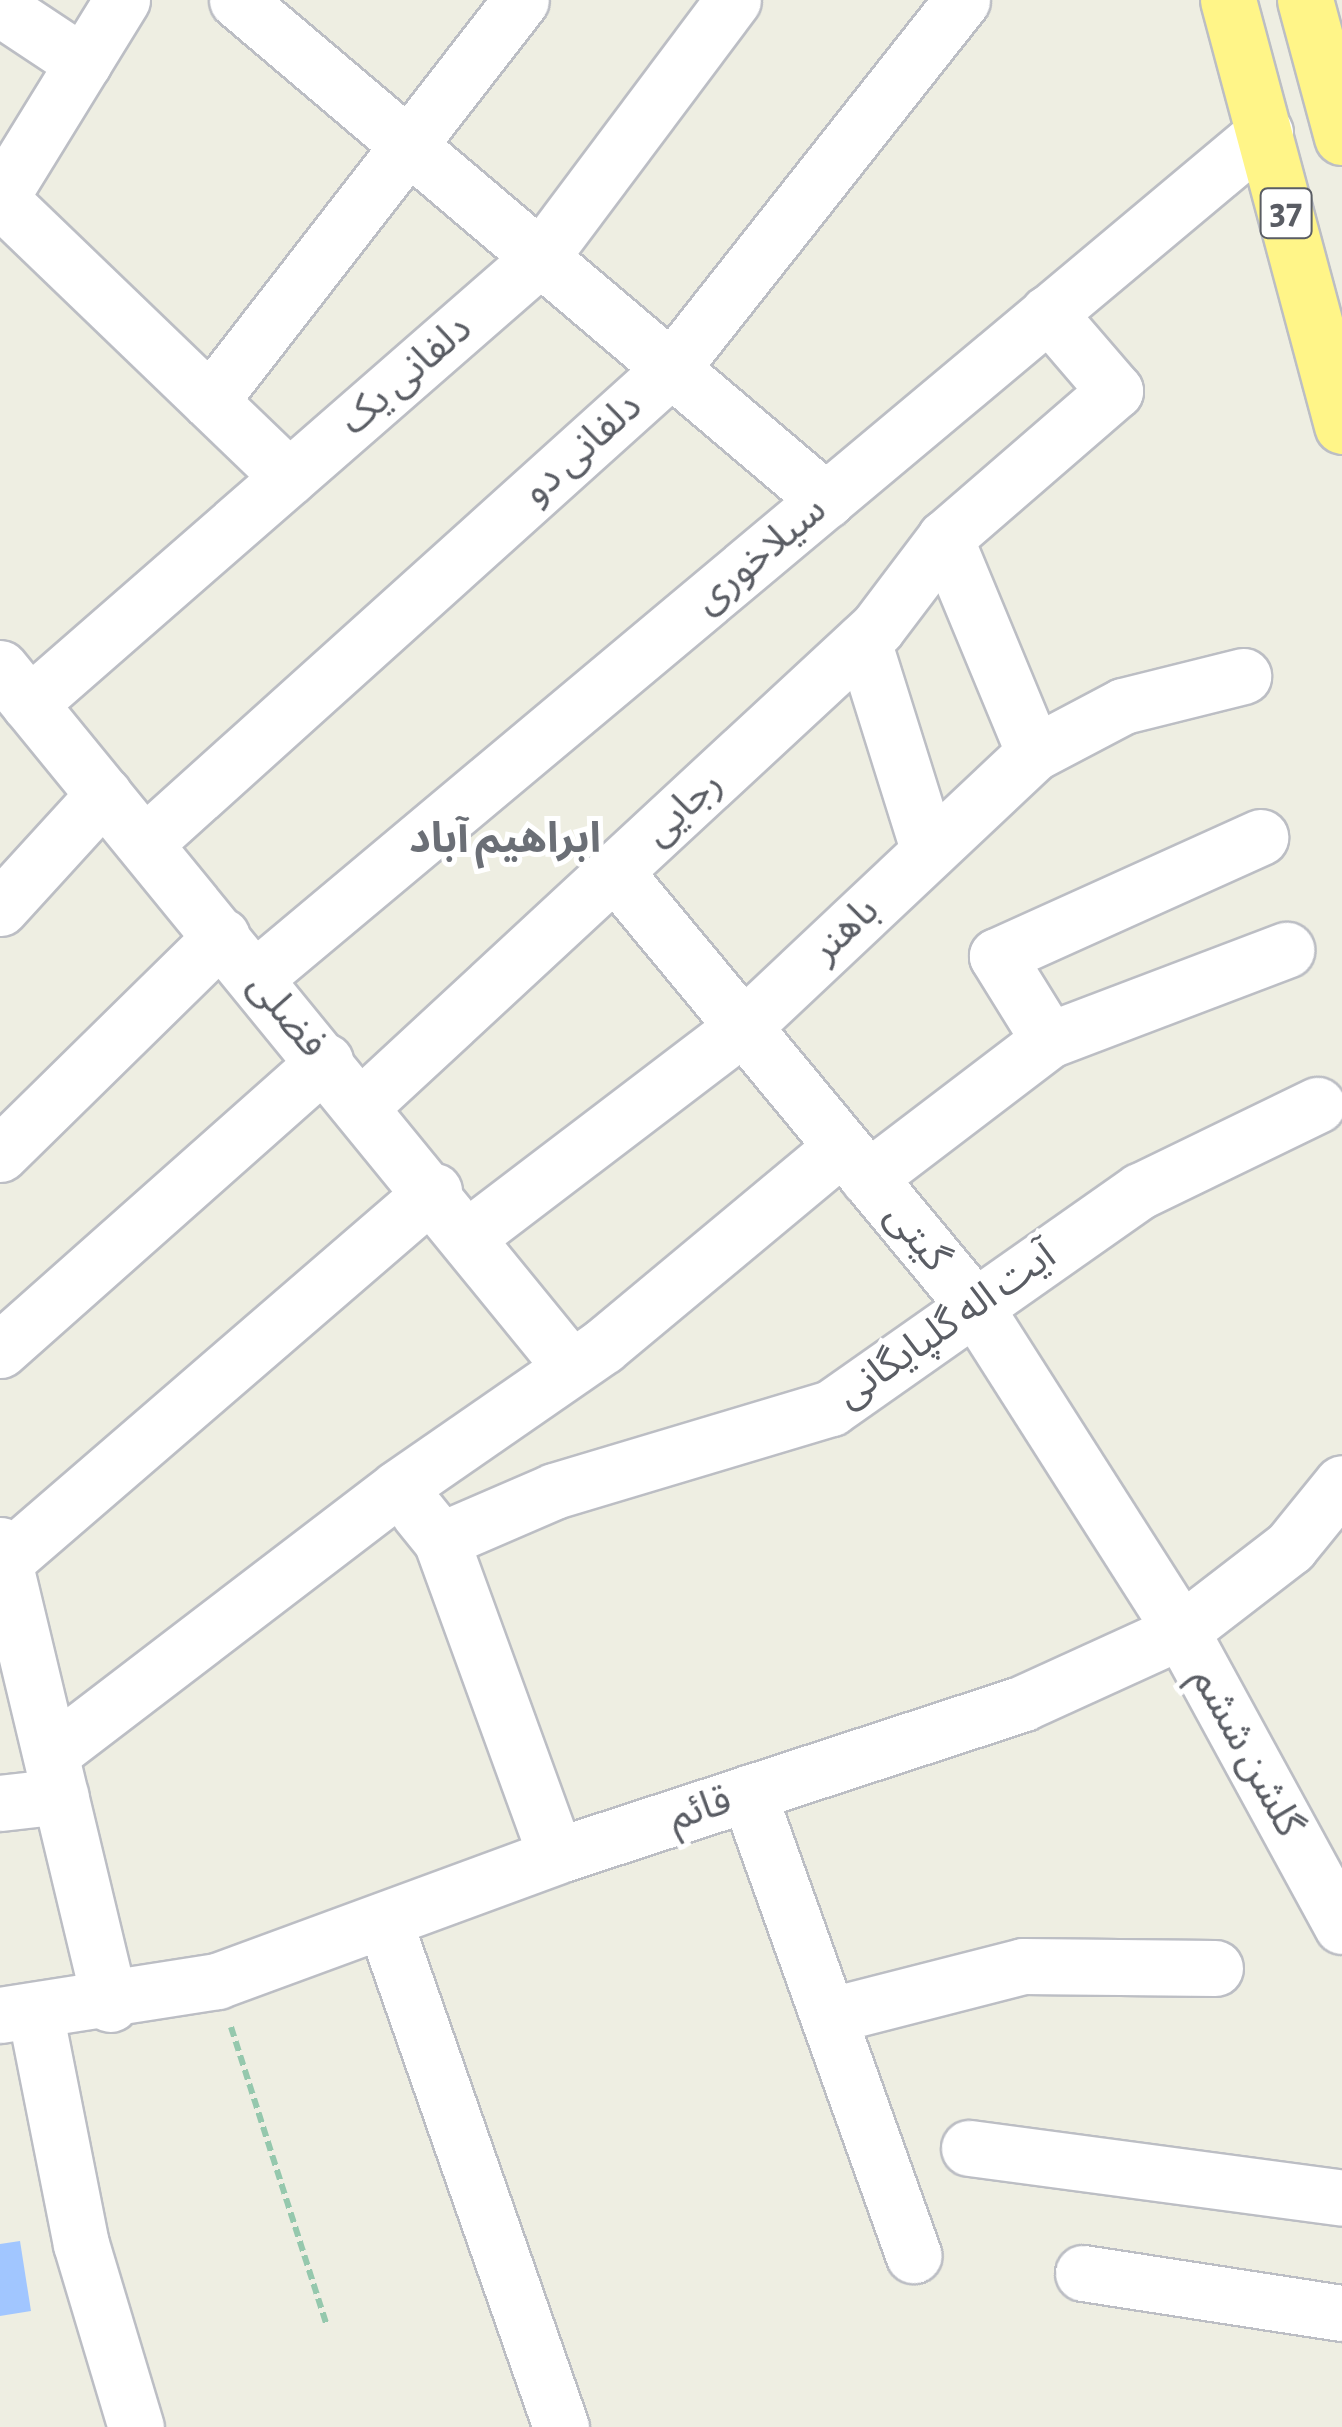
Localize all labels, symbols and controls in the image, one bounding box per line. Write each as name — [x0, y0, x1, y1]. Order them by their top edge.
road number: 37 — [1258, 180, 1314, 246]
street label: دلفانی یک — [330, 305, 482, 445]
street label: دلفانی دو — [512, 383, 652, 515]
street label: سیلاخوری — [684, 486, 836, 624]
street label: رجایی — [634, 760, 732, 856]
district label: ابراهیم آباد — [409, 814, 601, 864]
street label: باهنر — [801, 887, 889, 973]
street label: فضلی — [237, 962, 337, 1068]
street label: گیتی — [874, 1193, 960, 1281]
street label: آیت اله گلپایگانی — [827, 1232, 1065, 1418]
street label: گلشن ششم — [1181, 1659, 1313, 1845]
street label: قائم — [663, 1776, 737, 1842]

